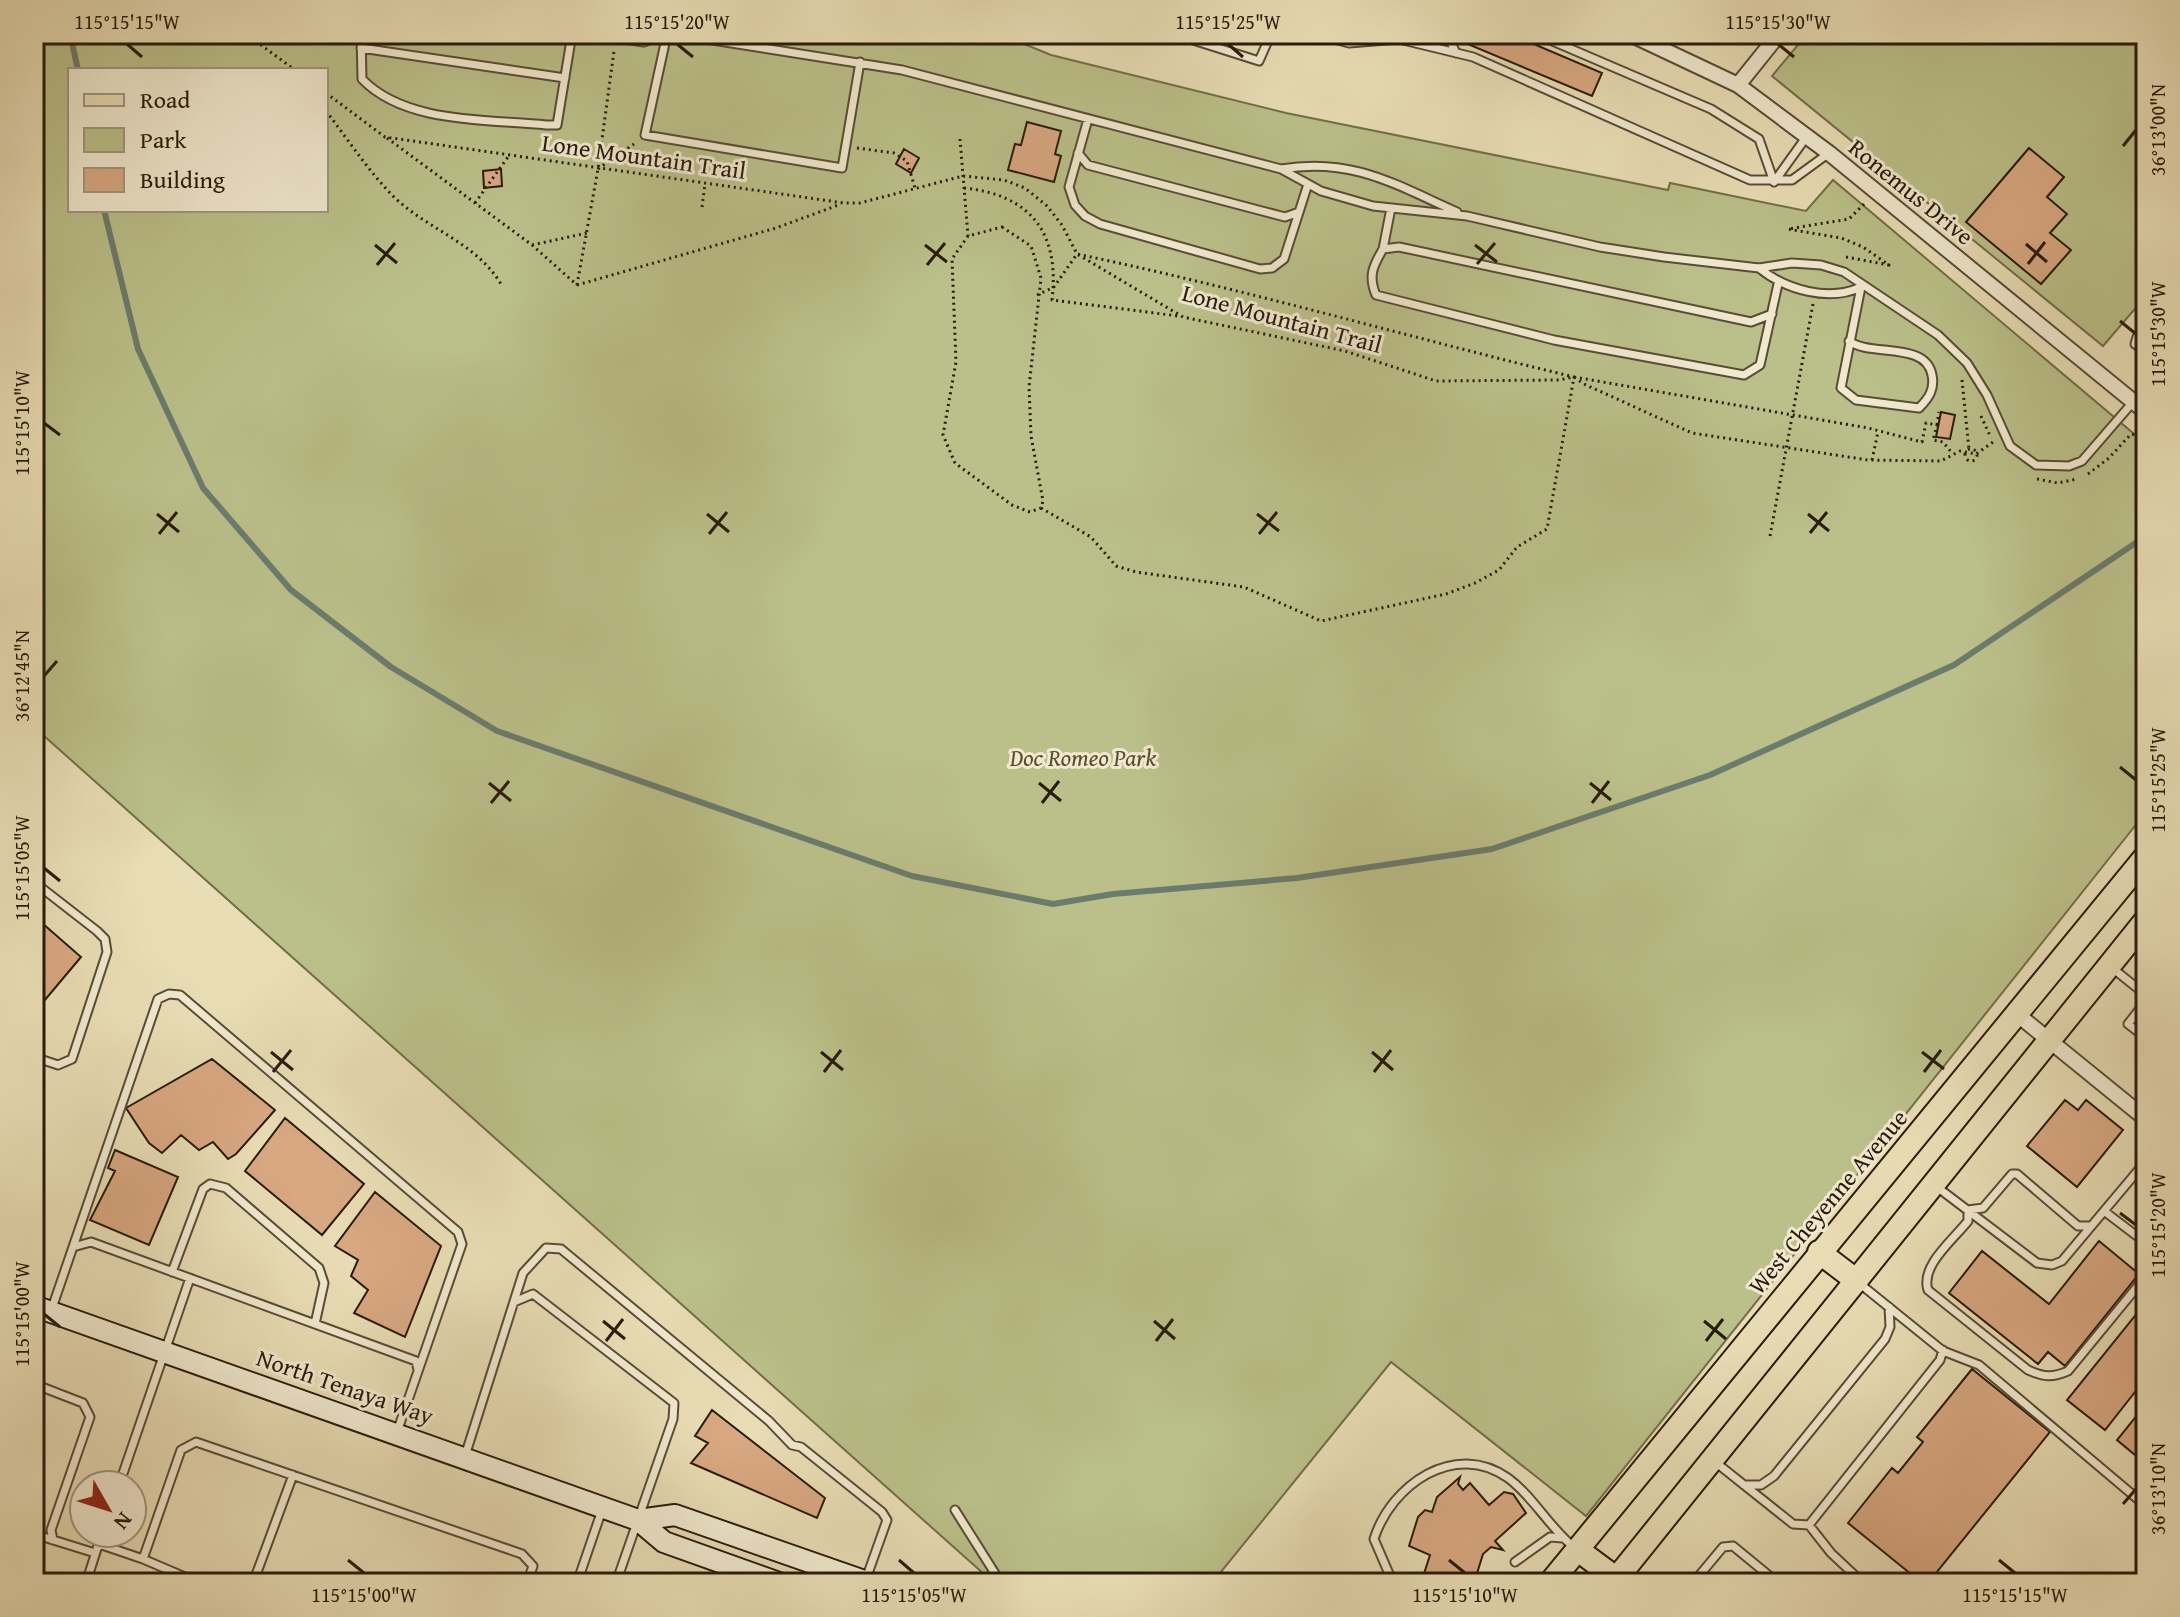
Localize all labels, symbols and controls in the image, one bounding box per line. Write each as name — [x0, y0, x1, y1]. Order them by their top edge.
text: 115°15'15"W — [74, 7, 180, 36]
text: 115°15'20"W — [624, 7, 730, 36]
text: 115°15'25"W — [1175, 7, 1281, 36]
text: 115°15'30"W — [1725, 7, 1831, 36]
legend — [68, 68, 328, 212]
text: Road — [140, 82, 190, 117]
text: 36°13'00"N — [2143, 84, 2172, 176]
text: Park — [140, 122, 187, 157]
street label: Lone Mountain Trail — [540, 125, 749, 188]
street label: Ronemus Drive — [1841, 130, 1981, 253]
text: Building — [140, 162, 225, 197]
street label: Lone Mountain Trail — [1178, 275, 1386, 362]
text: 115°15'30"W — [2143, 281, 2172, 387]
text: 115°15'10"W — [7, 370, 36, 476]
text: 36°12'45"N — [7, 630, 36, 722]
text: 115°15'25"W — [2143, 727, 2172, 833]
park label: Doc Romeo Park — [1009, 740, 1156, 775]
text: 115°15'05"W — [7, 815, 36, 921]
street label: West Cheyenne Avenue — [1740, 1102, 1916, 1302]
text: 115°15'20"W — [2143, 1172, 2172, 1278]
text: 115°15'00"W — [7, 1261, 36, 1367]
street label: North Tenaya Way — [252, 1340, 438, 1433]
text: 36°13'10"N — [2143, 1443, 2172, 1535]
north arrow — [68, 1469, 148, 1549]
text: N — [106, 1506, 141, 1538]
text: 115°15'00"W — [311, 1580, 417, 1609]
text: 115°15'05"W — [861, 1580, 967, 1609]
text: 115°15'10"W — [1412, 1580, 1518, 1609]
text: 115°15'15"W — [1962, 1580, 2068, 1609]

